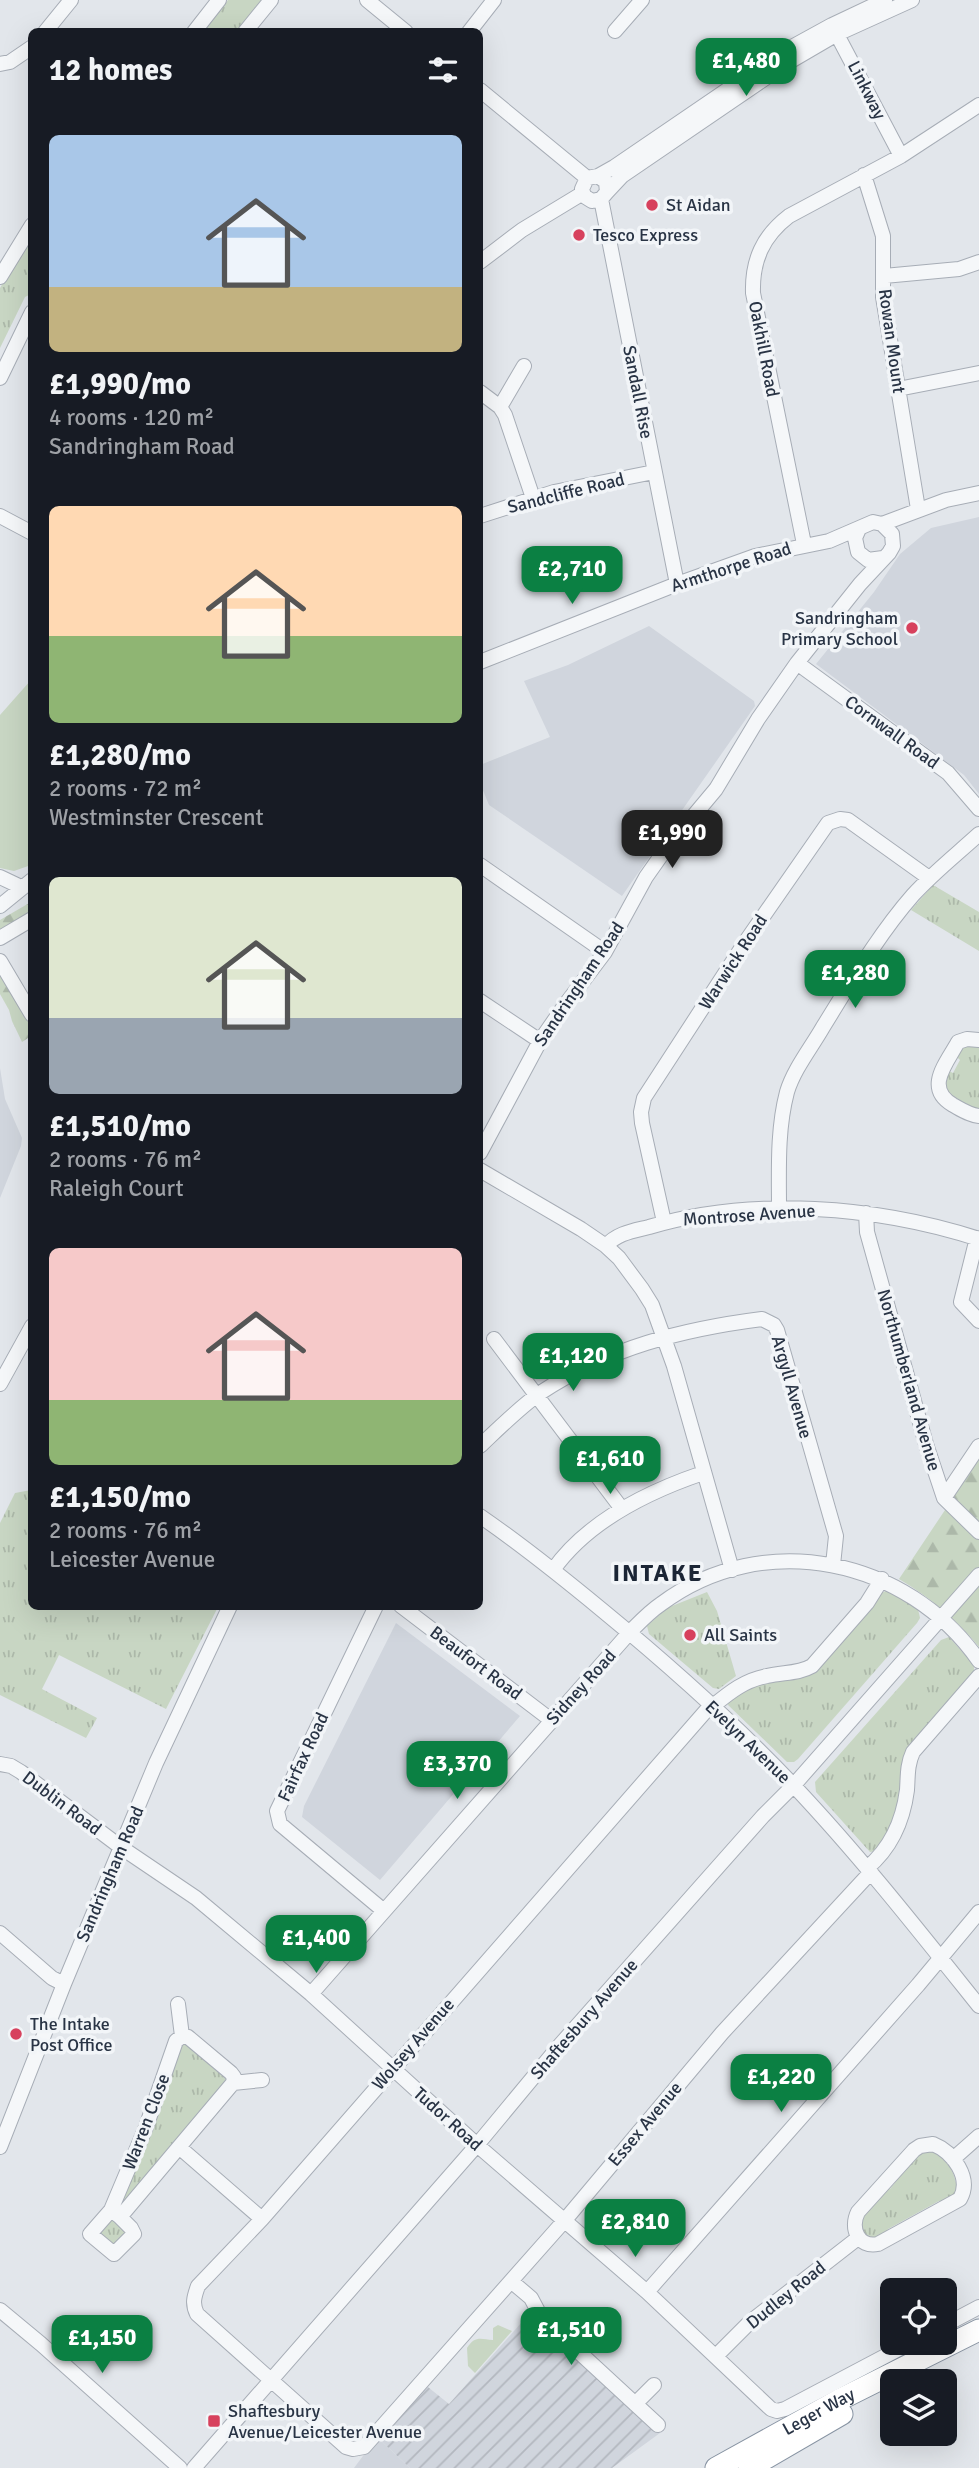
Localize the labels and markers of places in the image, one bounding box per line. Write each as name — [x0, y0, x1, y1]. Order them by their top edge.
pin: £1,480 — [689, 38, 803, 98]
place label: St Aidan — [666, 194, 731, 216]
marker: St Aidan — [644, 197, 660, 213]
place label: Tesco Express — [593, 224, 698, 246]
marker: Tesco Express — [571, 227, 587, 243]
pin: £2,710 — [515, 546, 629, 606]
place label: Sandringham Primary School — [781, 607, 898, 650]
marker: Sandringham Primary School — [904, 620, 920, 636]
pin: £1,990 — [615, 810, 729, 870]
pin: £1,280 — [798, 950, 912, 1010]
pin: £1,120 — [516, 1334, 630, 1393]
pin: £1,610 — [553, 1436, 667, 1496]
place label: All Saints — [704, 1624, 777, 1646]
marker: All Saints — [682, 1627, 698, 1643]
pin: £3,370 — [400, 1742, 514, 1801]
pin: £1,400 — [259, 1916, 373, 1975]
place label: The Intake Post Office — [30, 2013, 112, 2056]
marker: The Intake Post Office — [8, 2026, 24, 2042]
pin: £1,220 — [724, 2054, 838, 2114]
pin: £2,810 — [578, 2200, 692, 2259]
pin: £1,510 — [514, 2308, 628, 2367]
pin: £1,150 — [45, 2316, 159, 2375]
place label: Shaftesbury Avenue/Leicester Avenue — [228, 2400, 422, 2443]
marker: Shaftesbury Avenue/Leicester Avenue — [206, 2413, 222, 2429]

